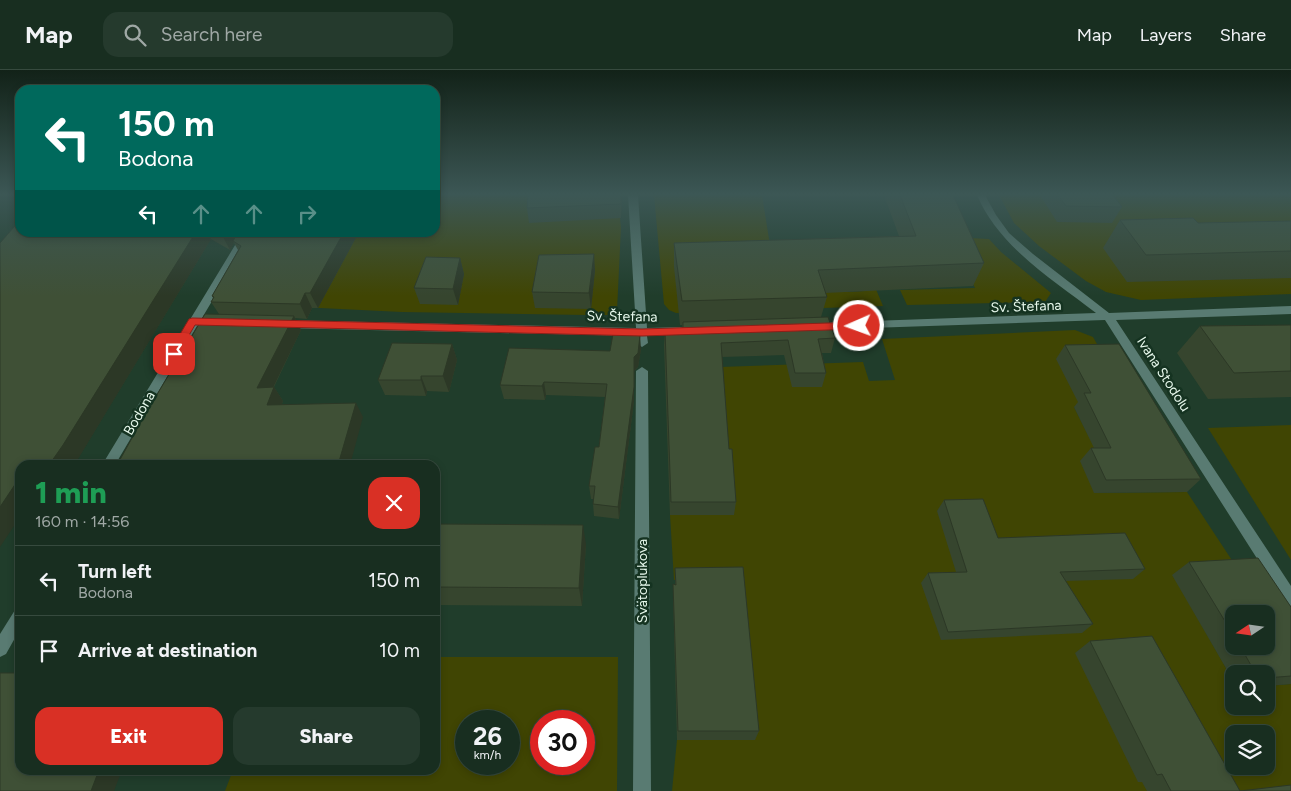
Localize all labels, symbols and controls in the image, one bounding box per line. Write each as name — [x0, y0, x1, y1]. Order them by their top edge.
search box — [103, 12, 453, 57]
text: Map — [25, 20, 73, 49]
icon: search — [121, 21, 149, 49]
text: Search here — [161, 23, 262, 46]
text: Map — [1077, 24, 1112, 46]
text: Layers — [1140, 24, 1192, 46]
text: Share — [1220, 24, 1266, 46]
text: 150 m — [118, 103, 215, 145]
icon: left — [35, 105, 100, 170]
text: Bodona — [118, 145, 193, 172]
icon: left — [134, 200, 162, 228]
icon: ahead — [187, 200, 215, 228]
icon: ahead — [240, 200, 268, 228]
icon: right — [293, 200, 321, 228]
street label: Sv. Štefana — [990, 297, 1062, 316]
position arrow — [832, 299, 884, 351]
street label: Sv. Štefana — [586, 307, 658, 326]
pin — [153, 333, 195, 375]
street label: Ivana Stodolu — [1133, 334, 1194, 415]
icon: arrive — [160, 340, 188, 368]
street label: Bodona — [120, 388, 159, 438]
text: 1 min — [35, 474, 107, 511]
button: close — [368, 477, 420, 529]
text: 160 m · 14:56 — [35, 512, 129, 531]
street label: Svätoplukova — [634, 539, 651, 623]
text: Turn left — [78, 560, 152, 583]
icon: left — [35, 567, 63, 595]
text: 150 m — [368, 569, 420, 592]
text: Bodona — [78, 583, 133, 602]
north arrow — [1225, 605, 1275, 655]
map controls — [1225, 605, 1275, 775]
icon: arrive — [35, 637, 63, 665]
text: Arrive at destination — [78, 639, 257, 662]
text: 10 m — [379, 639, 420, 662]
button: search — [1225, 665, 1275, 715]
button: Exit — [35, 707, 223, 765]
button: Share — [233, 707, 420, 765]
speed limit sign: 30 — [530, 710, 595, 775]
text: 26 — [473, 721, 502, 751]
button: layers — [1225, 725, 1275, 775]
text: km/h — [474, 748, 501, 762]

